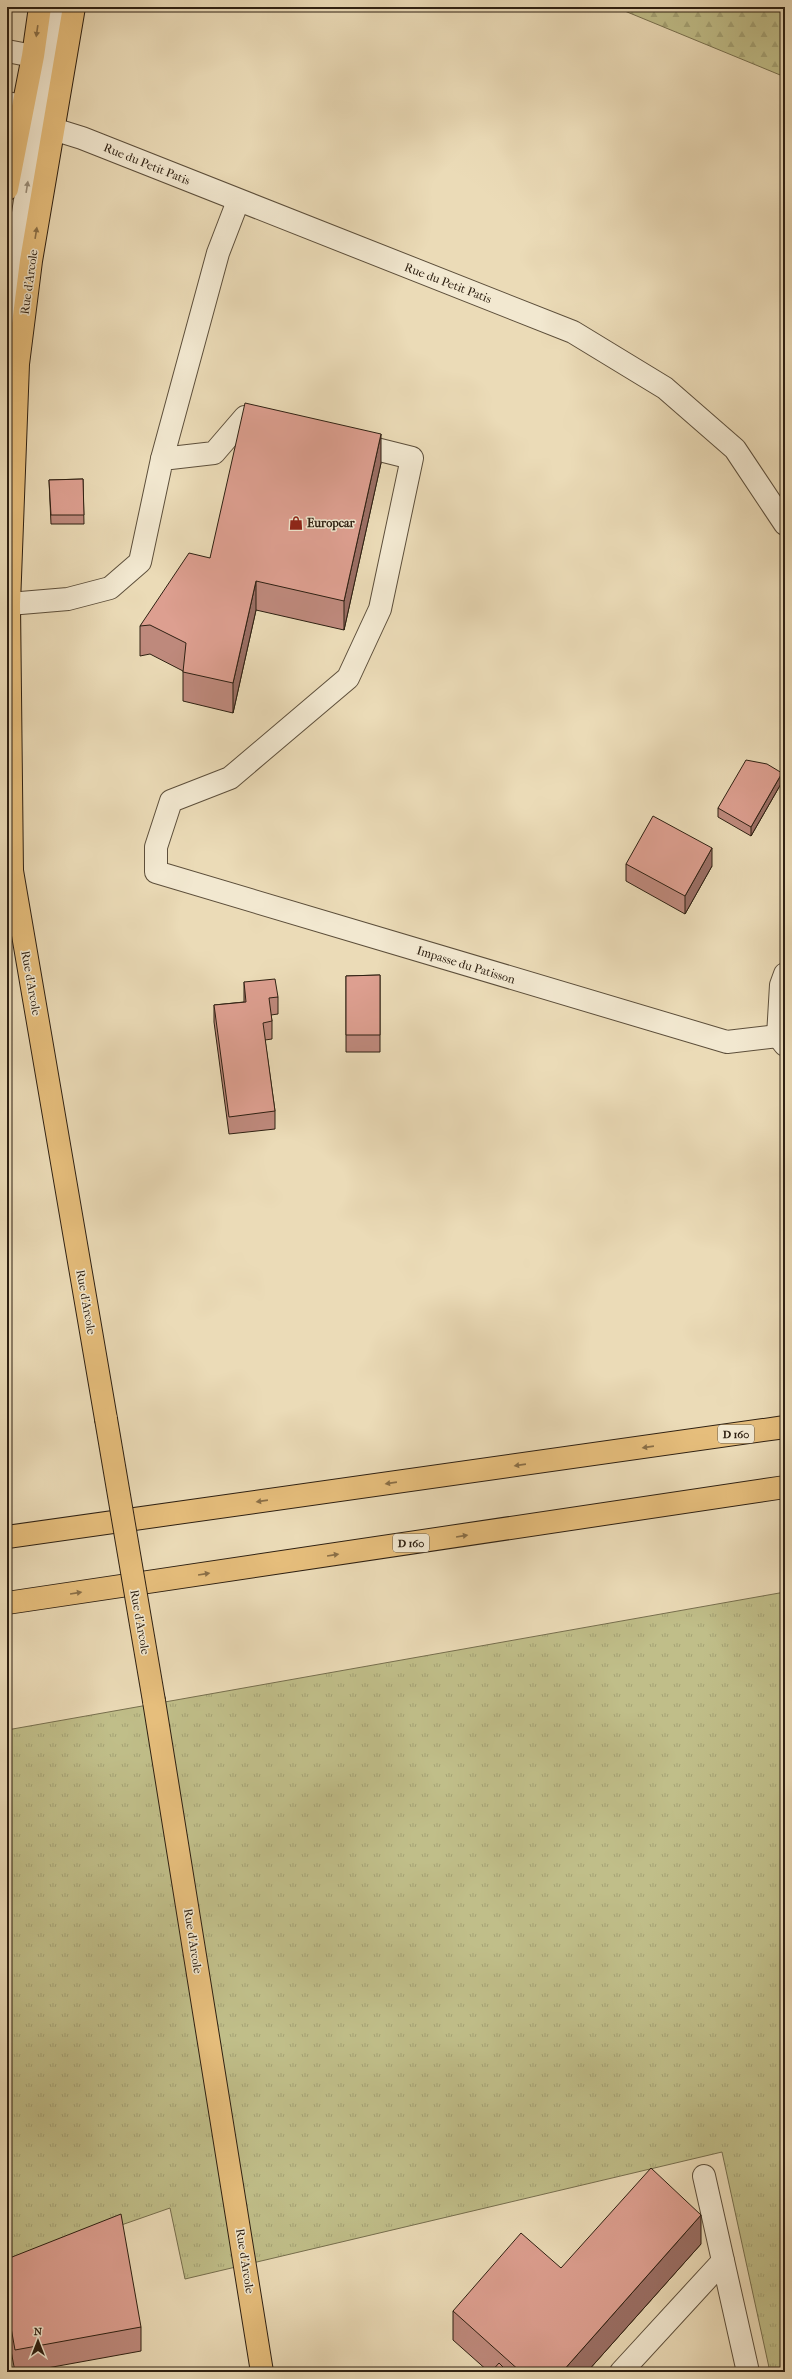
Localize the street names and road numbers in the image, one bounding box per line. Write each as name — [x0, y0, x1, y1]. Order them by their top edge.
street label: Rue du Petit Patis — [102, 140, 193, 188]
street label: Rue d'Arcole — [18, 248, 41, 315]
street label: Rue du Petit Patis — [403, 260, 494, 306]
street label: Impasse du Patisson — [415, 943, 517, 987]
street label: Rue d'Arcole — [18, 949, 44, 1017]
street label: Rue d'Arcole — [73, 1268, 99, 1336]
road number: D 160 — [718, 1425, 754, 1443]
road number: D 160 — [393, 1534, 429, 1552]
street label: Rue d'Arcole — [127, 1588, 153, 1656]
street label: Rue d'Arcole — [181, 1907, 205, 1975]
street label: Rue d'Arcole — [233, 2227, 257, 2295]

